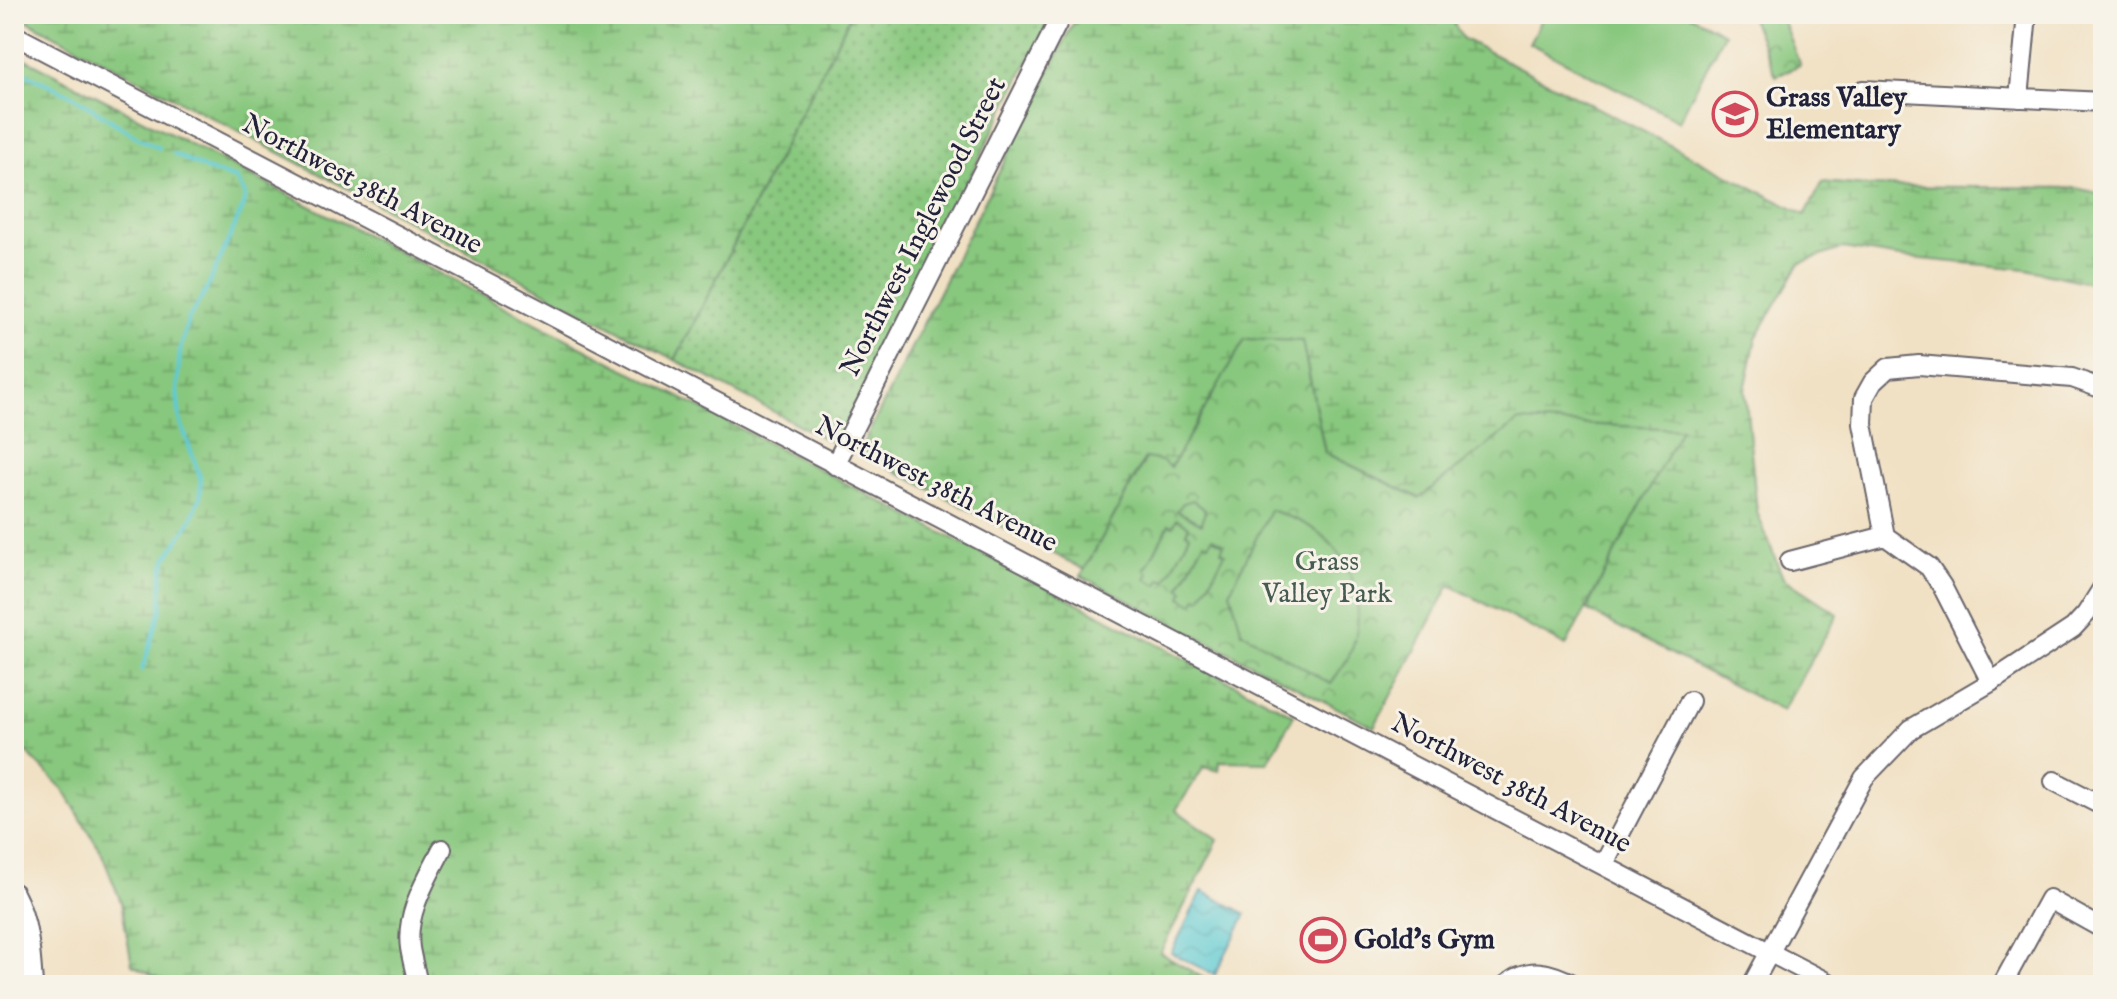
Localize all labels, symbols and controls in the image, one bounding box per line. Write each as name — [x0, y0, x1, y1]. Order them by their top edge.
street label: Northwest Inglewood Street — [833, 71, 1015, 382]
place label: Grass Valley Elementary — [1766, 81, 1908, 148]
school or university icon: Grass Valley Elementary — [1711, 90, 1759, 138]
street label: Northwest 38th Avenue — [236, 107, 488, 263]
street label: Northwest 38th Avenue — [809, 409, 1063, 561]
park label: Grass Valley Park — [1261, 545, 1393, 612]
street label: Northwest 38th Avenue — [1385, 706, 1637, 862]
sports icon: Gold's Gym — [1299, 916, 1347, 964]
place label: Gold's Gym — [1354, 923, 1495, 958]

